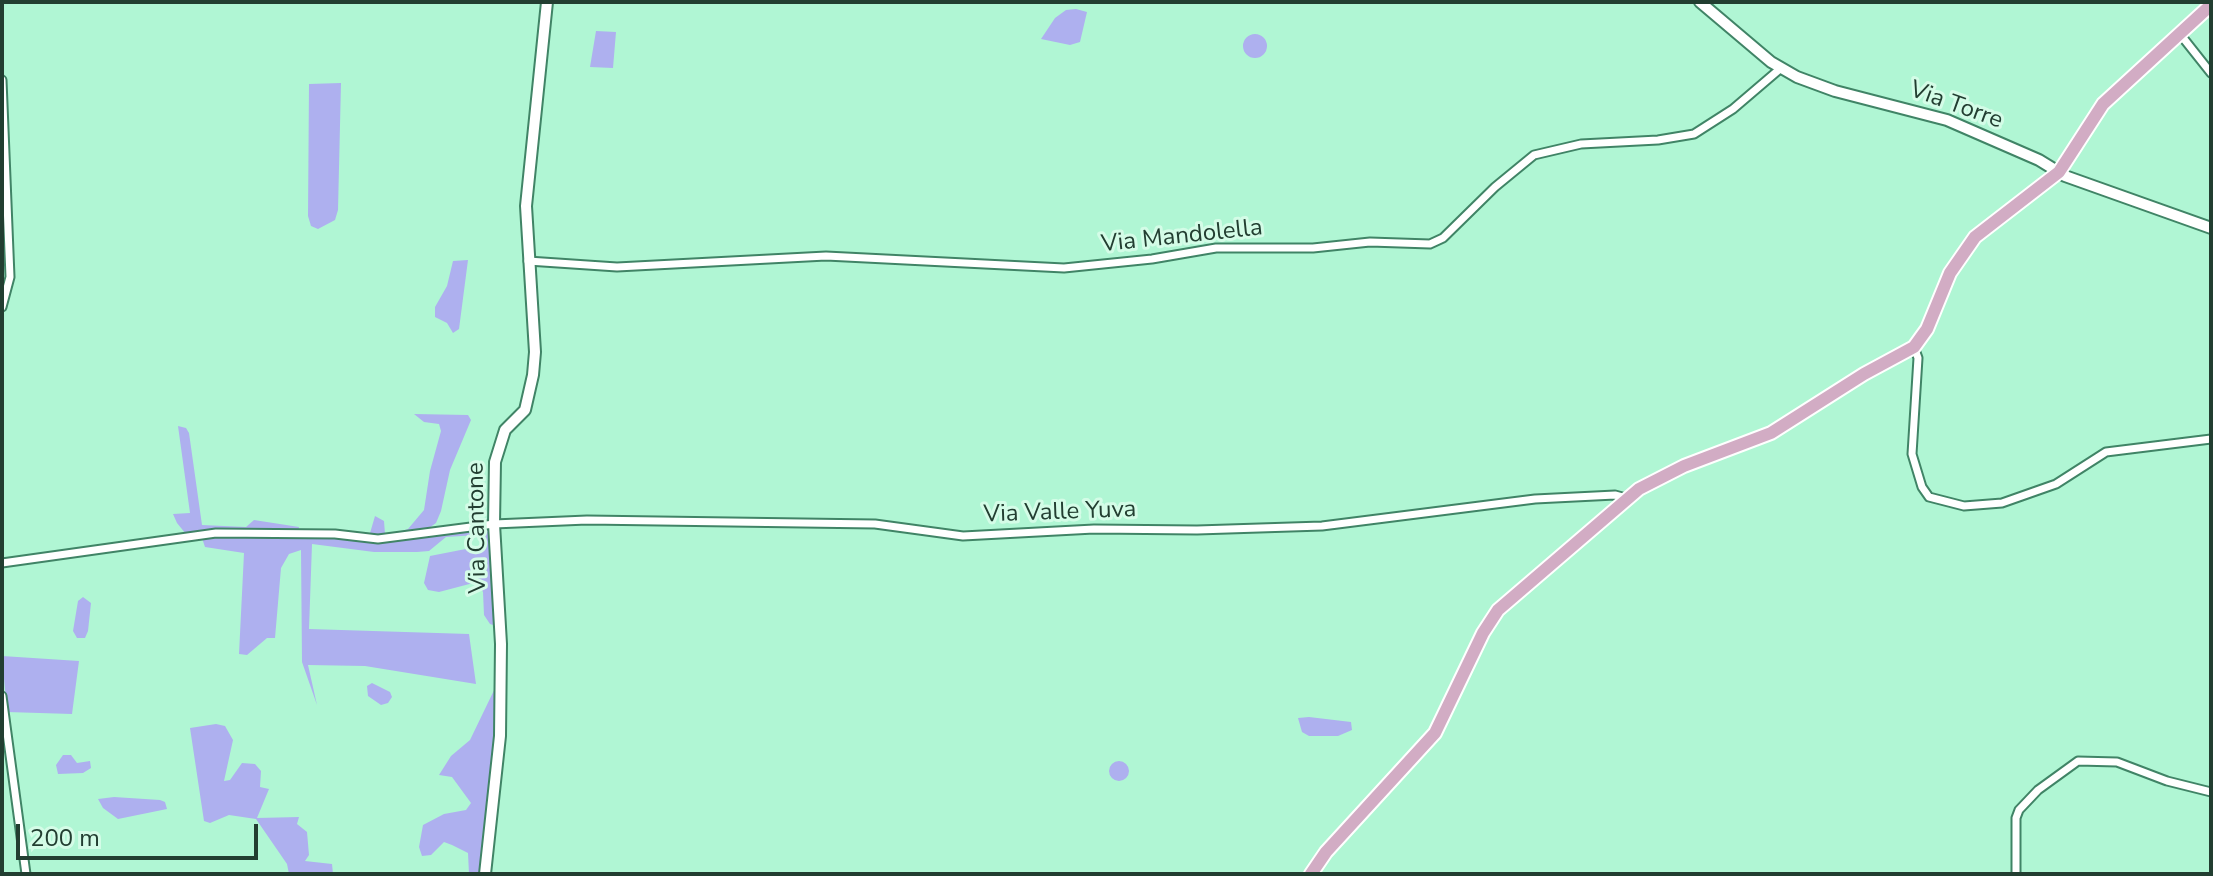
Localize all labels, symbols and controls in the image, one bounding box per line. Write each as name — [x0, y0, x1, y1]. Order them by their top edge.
street label: Via Torre — [1906, 76, 2006, 136]
street label: Via Mandolella — [1100, 214, 1264, 260]
street label: Via Cantone — [462, 462, 494, 594]
street label: Via Valle Yuva — [983, 496, 1137, 530]
scale bar — [20, 808, 262, 858]
text: 200 m — [30, 822, 100, 854]

